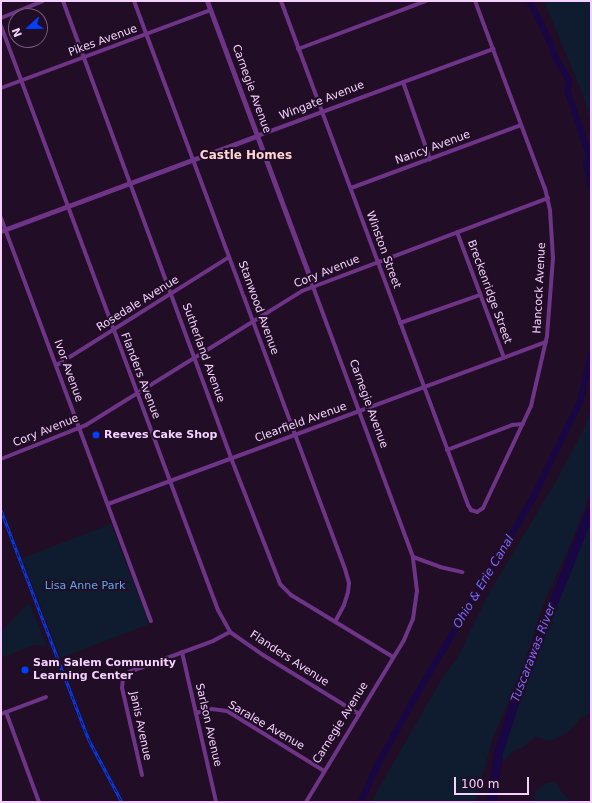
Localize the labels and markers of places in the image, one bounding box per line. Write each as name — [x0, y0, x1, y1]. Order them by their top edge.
place label: Reeves Cake Shop — [104, 428, 217, 442]
marker: Reeves Cake Shop — [91, 430, 101, 440]
place label: Sam Salem Community Learning Center — [33, 657, 176, 683]
marker: Sam Salem Community Learning Center — [20, 665, 30, 675]

